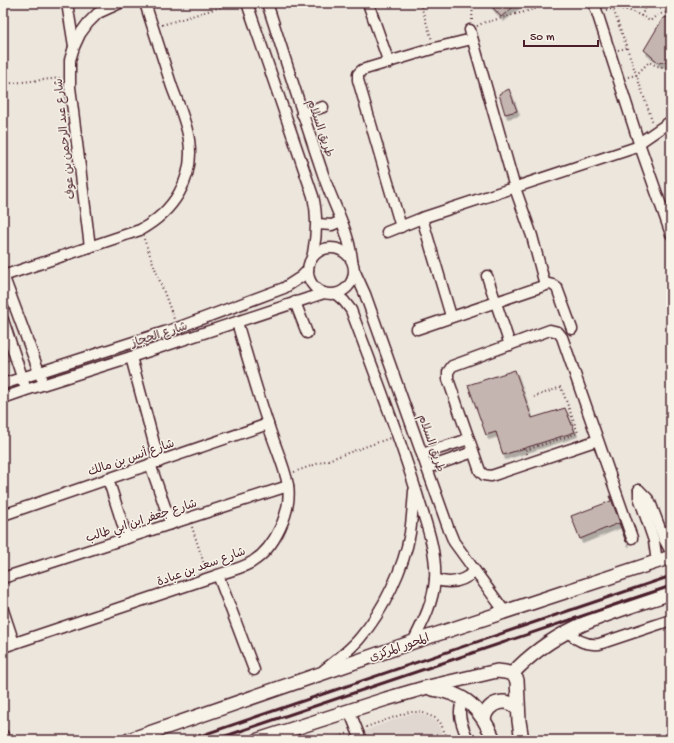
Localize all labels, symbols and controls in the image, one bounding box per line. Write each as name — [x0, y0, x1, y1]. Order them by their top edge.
scale bar — [524, 22, 598, 48]
text: 50 m — [530, 31, 555, 45]
street label: شارع عبد الرحمن بن عوف — [53, 78, 79, 200]
street label: طريق السلام — [303, 98, 336, 159]
street label: شارع الحجاز — [129, 320, 190, 352]
street label: طريق السلام — [414, 413, 447, 474]
street label: شارع أنس بن مالك — [86, 436, 177, 480]
street label: شارع جعفر ابن ابي طالب — [84, 497, 200, 548]
street label: شارع سعد بن عبادة — [155, 545, 248, 590]
street label: المحور المركزى — [368, 632, 431, 666]

